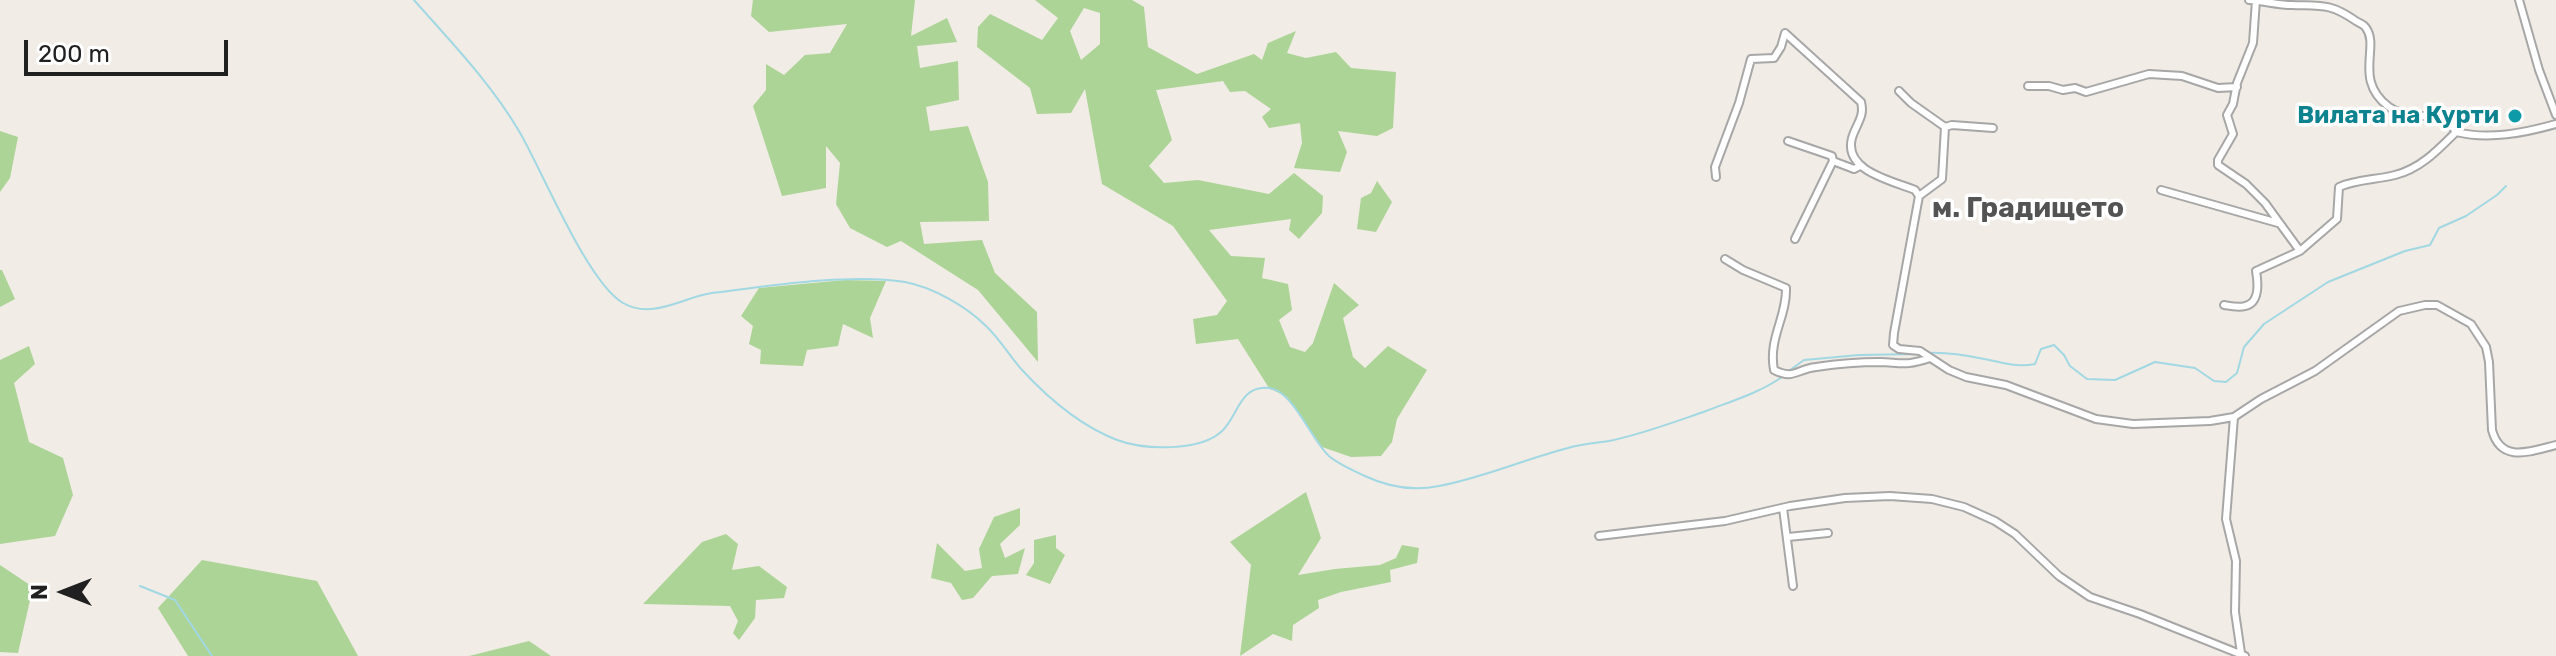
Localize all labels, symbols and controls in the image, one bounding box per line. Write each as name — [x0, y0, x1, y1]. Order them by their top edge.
scale bar — [28, 24, 232, 74]
text: 200 m — [38, 40, 110, 68]
place label: Вилата на Курти — [2297, 102, 2499, 130]
marker: Вилата на Курти — [2506, 107, 2524, 125]
district label: м. Градището — [1932, 192, 2124, 226]
north arrow — [24, 552, 104, 632]
text: N — [26, 584, 53, 600]

